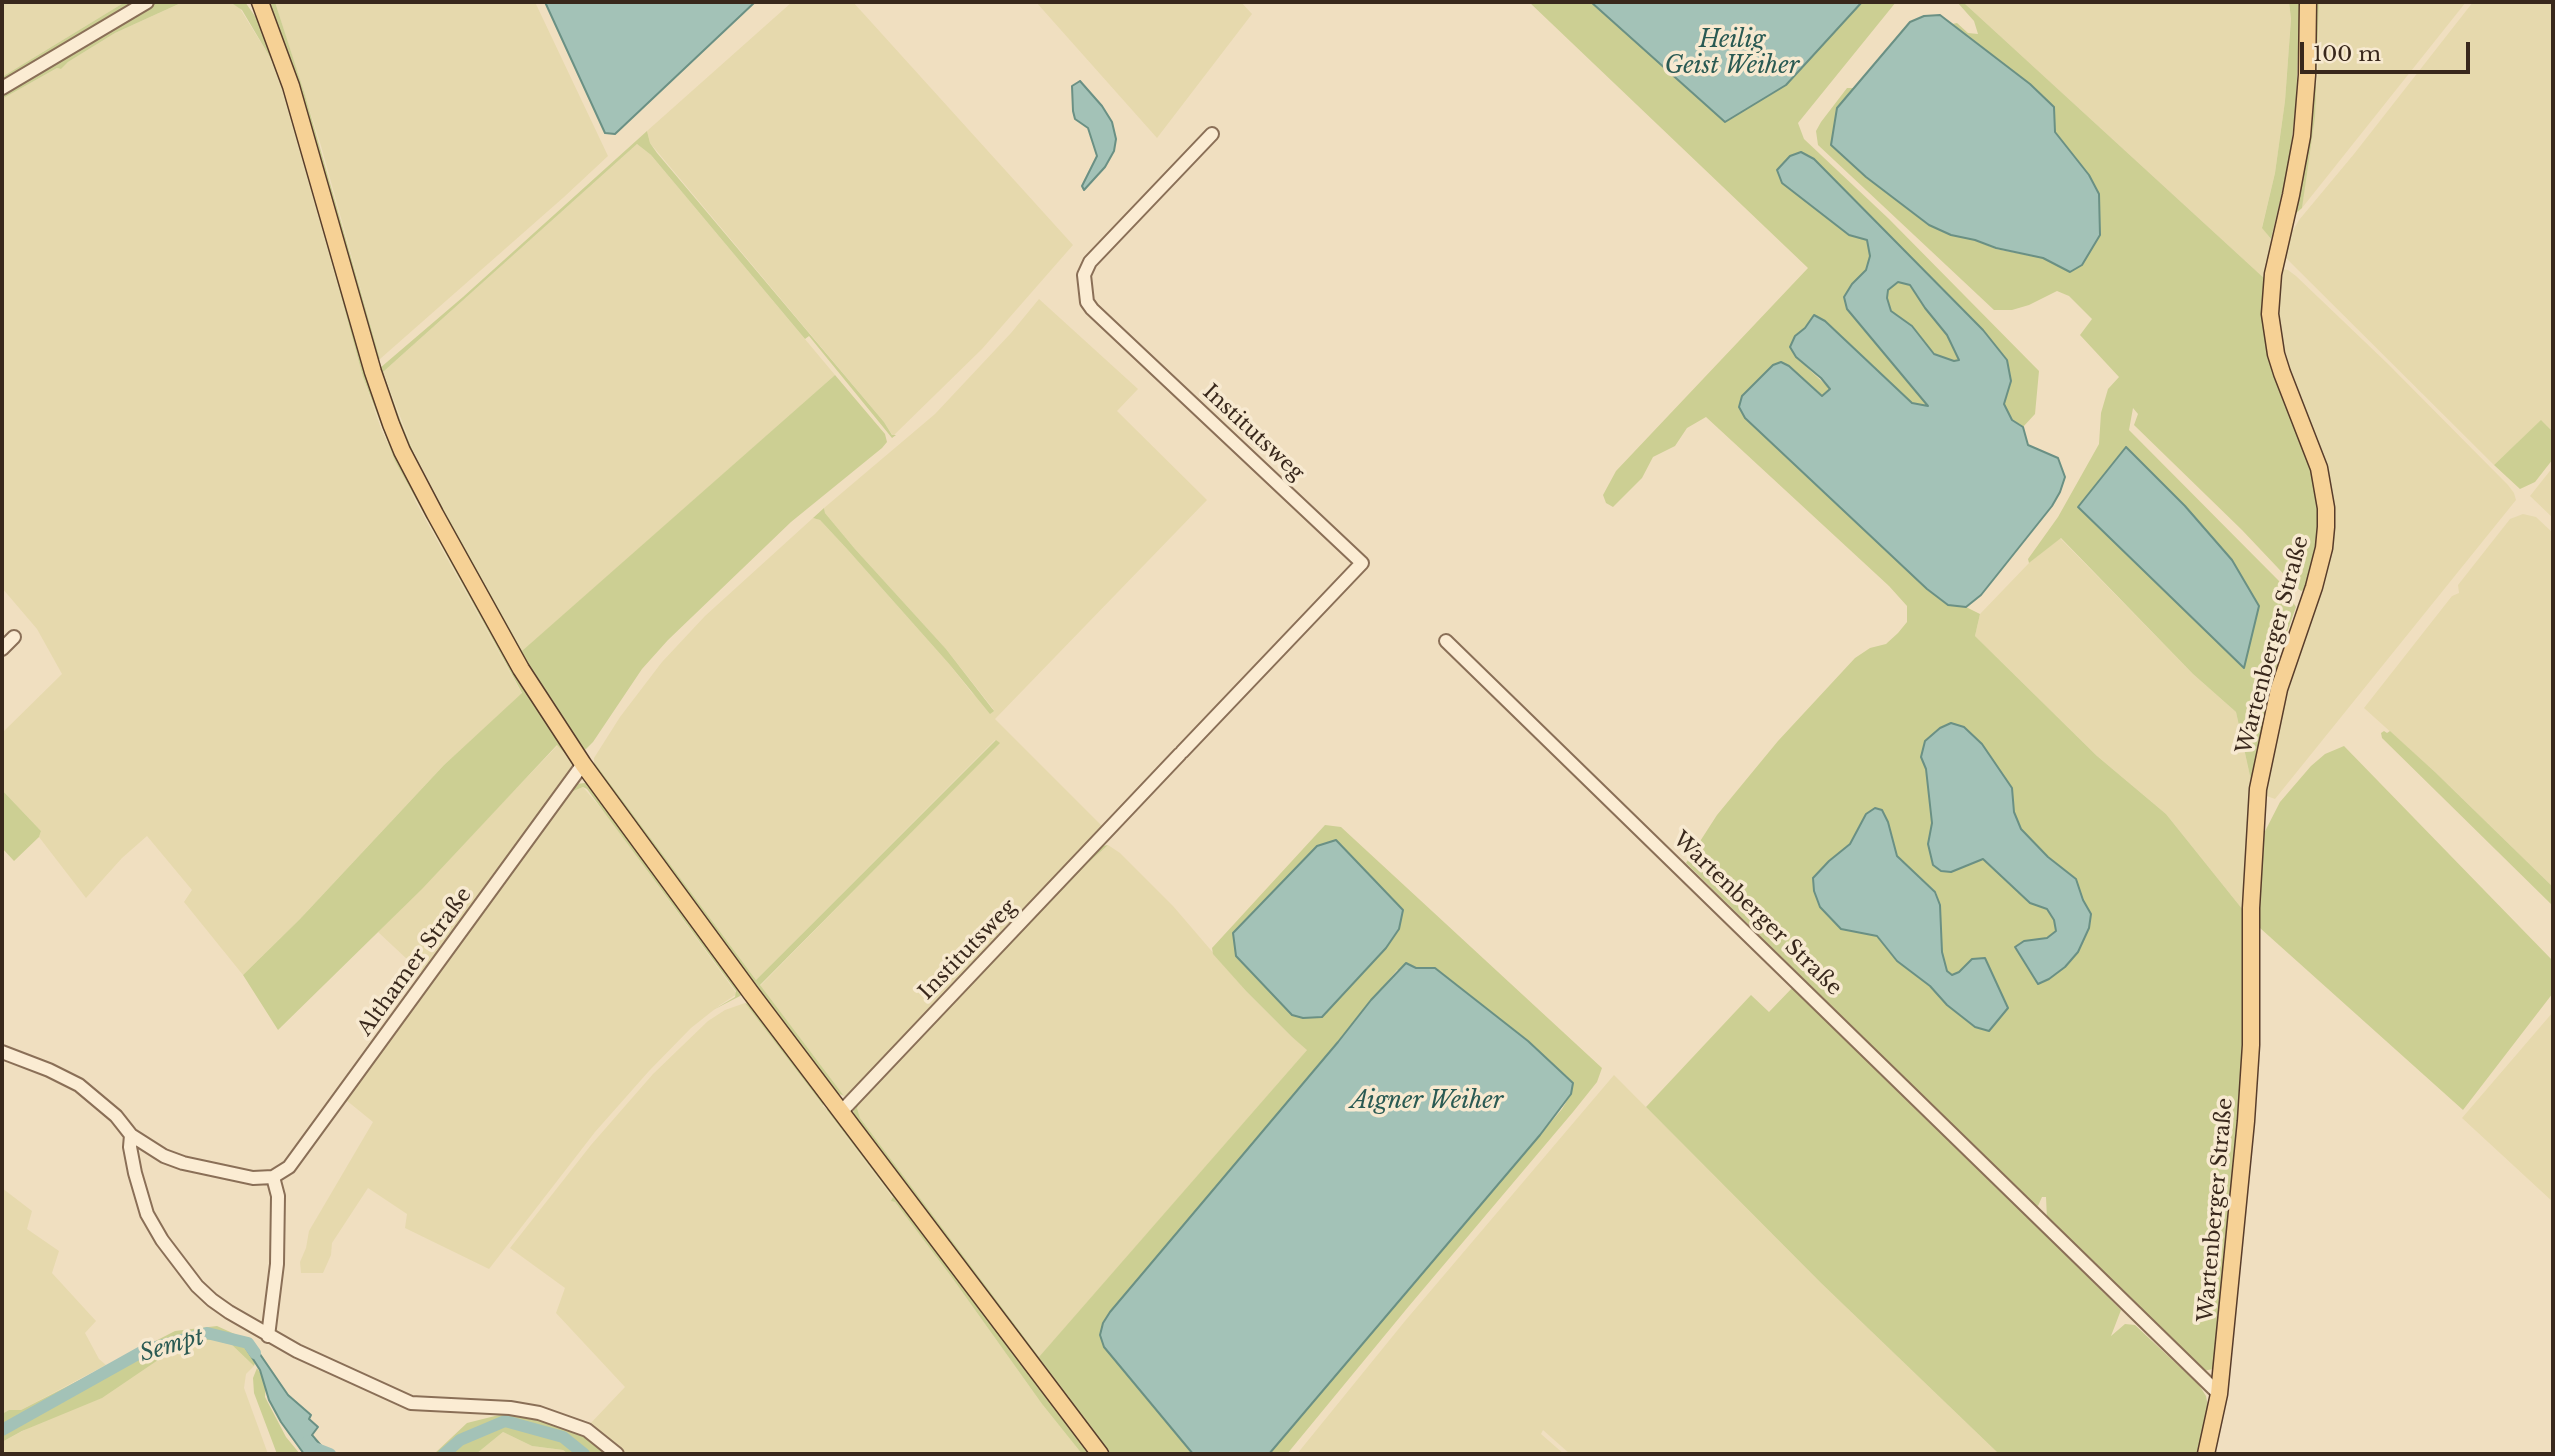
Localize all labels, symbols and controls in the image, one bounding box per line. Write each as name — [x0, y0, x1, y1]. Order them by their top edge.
water label: Heilig Geist Weiher — [1665, 27, 1799, 81]
scale bar — [2303, 28, 2473, 72]
text: 100 m — [2313, 41, 2381, 67]
street label: Institutsweg — [1197, 380, 1309, 486]
street label: Wartenberger Straße — [2232, 533, 2314, 757]
street label: Wartenberger Straße — [1667, 827, 1847, 1001]
street label: Althamer Straße — [353, 883, 477, 1041]
street label: Institutsweg — [914, 895, 1022, 1005]
water label: Aigner Weiher — [1351, 1088, 1503, 1116]
street label: Wartenberger Straße — [2194, 1097, 2238, 1323]
water label: Sempt — [137, 1324, 207, 1368]

